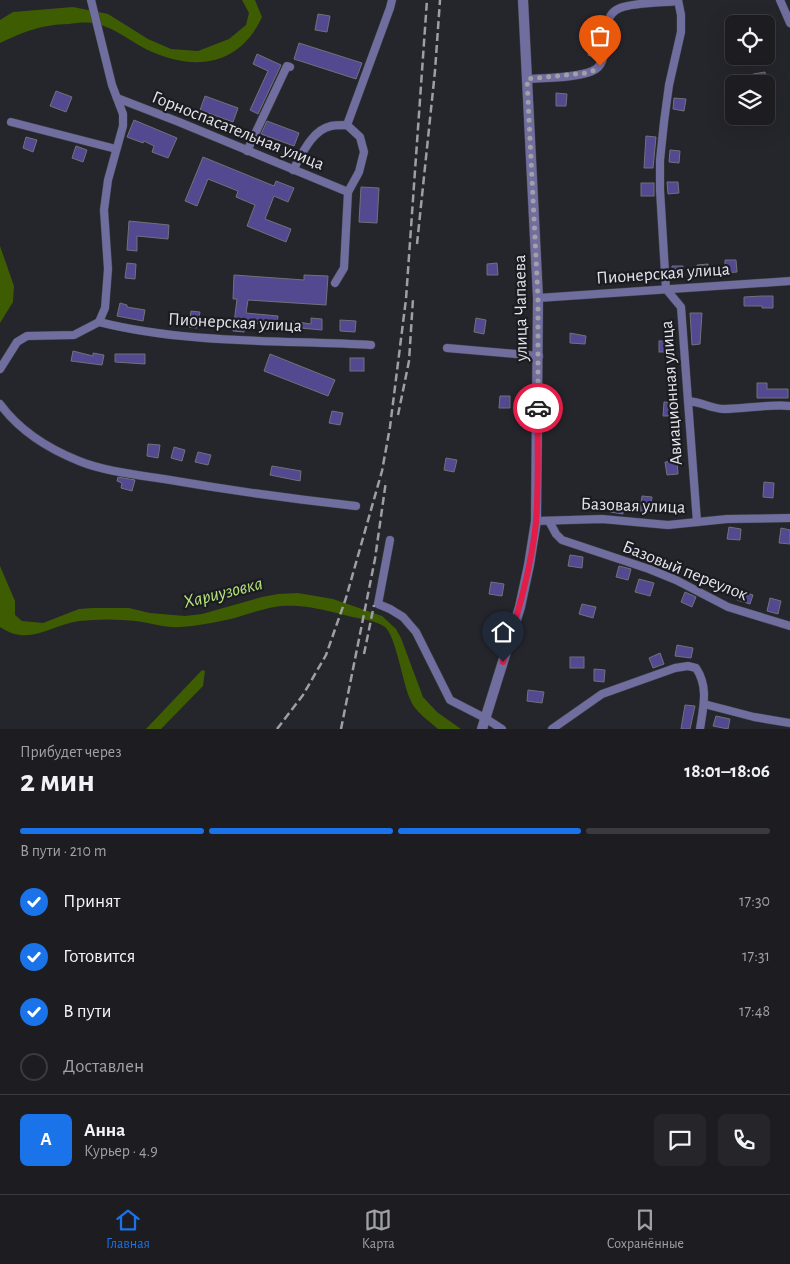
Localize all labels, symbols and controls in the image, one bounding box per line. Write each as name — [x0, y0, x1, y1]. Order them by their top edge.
pin — [579, 15, 621, 66]
map controls — [725, 15, 775, 125]
button: locate — [725, 15, 775, 65]
icon: bag — [586, 22, 614, 50]
button: layers — [725, 75, 775, 125]
street label: Горноспасательная улица — [149, 88, 327, 174]
street label: улица Чапаева — [511, 255, 531, 362]
street label: Пионерская улица — [595, 260, 731, 288]
street label: Пионерская улица — [168, 311, 302, 335]
street label: Авиационная улица — [658, 320, 686, 466]
courier — [513, 383, 563, 433]
icon: car — [524, 394, 552, 422]
street label: Базовая улица — [580, 495, 686, 517]
street label: Базовый переулок — [620, 538, 751, 605]
water label: Хариузовка — [181, 574, 265, 612]
pin — [482, 611, 524, 662]
icon: home — [489, 618, 517, 646]
text: Прибудет через — [20, 744, 122, 760]
text: 18:01–18:06 — [684, 762, 770, 781]
text: 2 мин — [20, 765, 95, 797]
text: В пути · 210 m — [20, 843, 107, 859]
icon: check — [20, 888, 48, 916]
text: Принят — [63, 892, 120, 911]
text: 17:30 — [739, 893, 770, 909]
icon: check — [20, 943, 48, 971]
text: Готовится — [63, 947, 136, 966]
text: 17:31 — [742, 948, 770, 964]
icon: check — [20, 998, 48, 1026]
text: В пути — [63, 1002, 112, 1021]
text: 17:48 — [739, 1003, 770, 1019]
text: Доставлен — [63, 1057, 144, 1076]
button: chat — [654, 1114, 706, 1166]
button: phone — [718, 1114, 770, 1166]
text: Анна — [84, 1121, 125, 1140]
text: А — [40, 1130, 52, 1149]
text: Курьер · 4.9 — [84, 1143, 158, 1159]
tab: Главная — [106, 1206, 150, 1253]
tab: Карта — [362, 1206, 395, 1253]
tab: Сохранённые — [607, 1206, 684, 1253]

